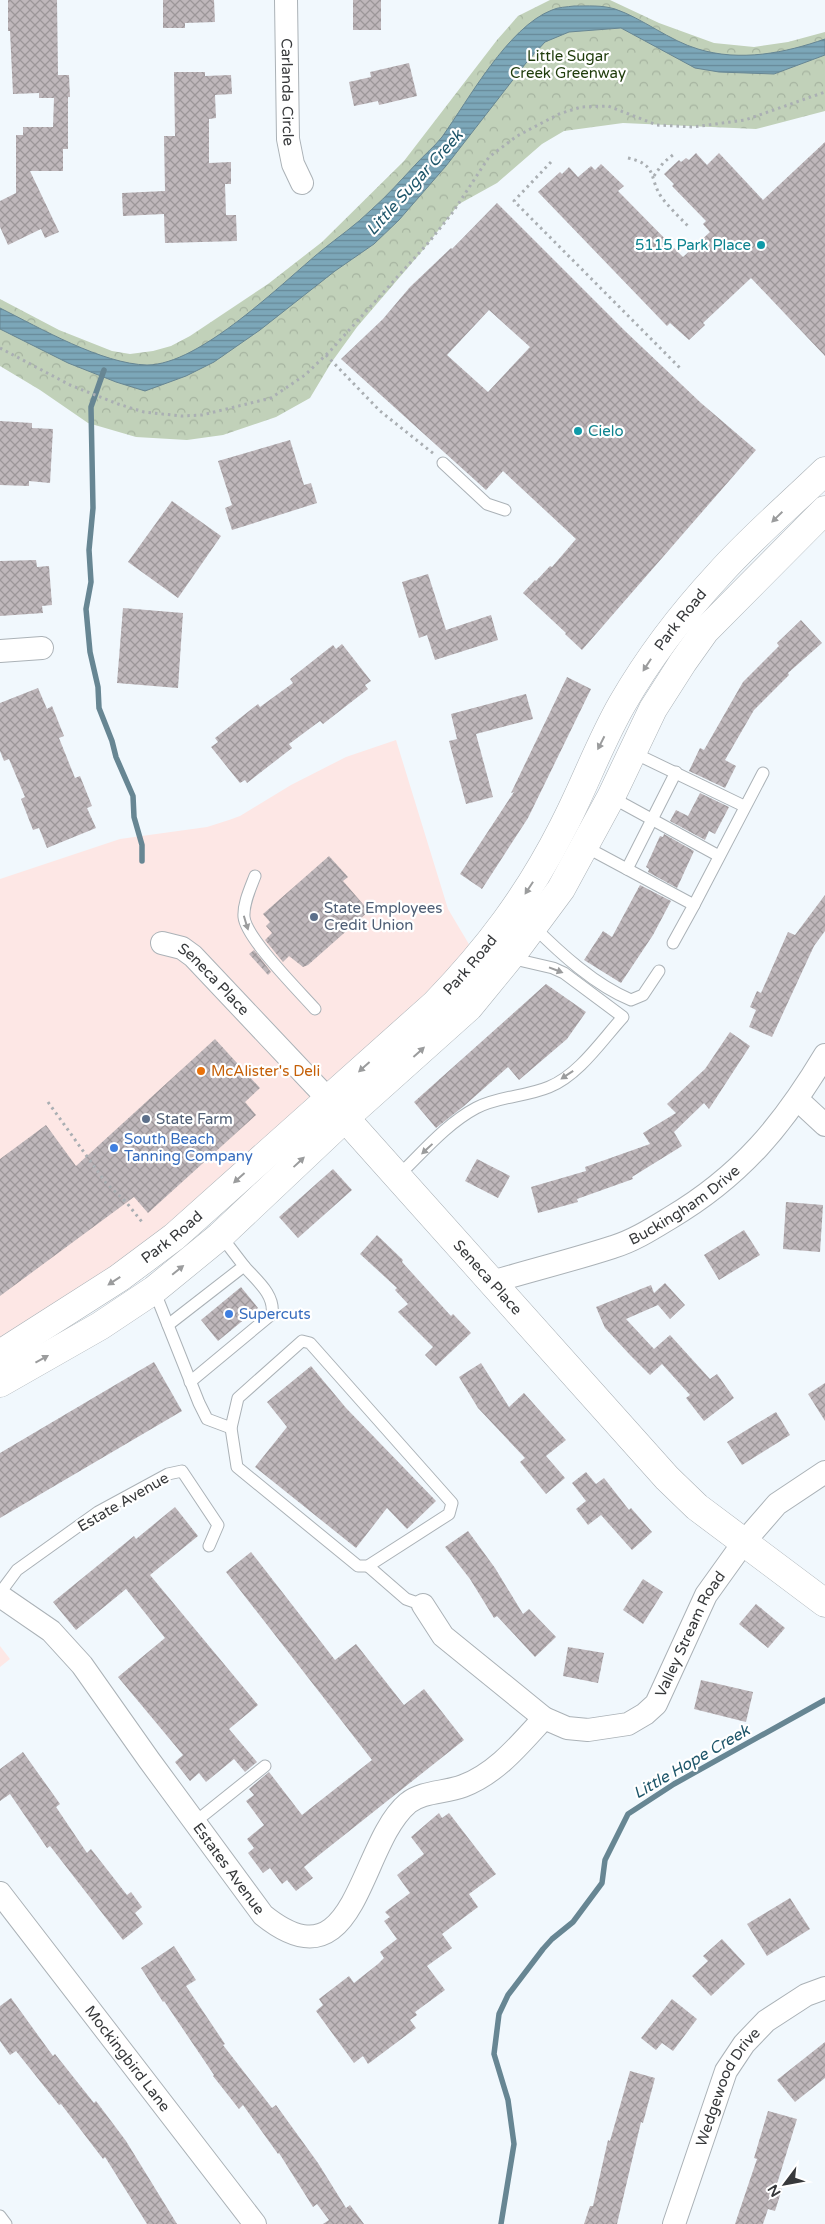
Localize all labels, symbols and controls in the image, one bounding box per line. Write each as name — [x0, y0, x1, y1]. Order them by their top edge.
street label: Carlanda Circle — [278, 38, 298, 147]
park label: Little Sugar Creek Greenway — [510, 47, 626, 82]
water label: Little Sugar Creek — [362, 125, 468, 240]
place label: 5115 Park Place — [635, 236, 751, 254]
marker: 5115 Park Place — [755, 239, 767, 251]
place label: Cielo — [588, 422, 624, 440]
marker: Cielo — [572, 425, 584, 437]
one-way arrow — [771, 511, 783, 523]
street label: Park Road — [650, 585, 710, 654]
one-way arrow — [642, 658, 652, 672]
one-way arrow — [597, 736, 605, 750]
one-way arrow — [524, 882, 534, 895]
place label: State Employees Credit Union — [324, 899, 443, 934]
marker: State Employees Credit Union — [308, 911, 320, 923]
one-way arrow — [243, 916, 251, 931]
street label: Park Road — [439, 931, 501, 999]
street label: Seneca Place — [174, 939, 253, 1019]
one-way arrow — [549, 967, 563, 975]
one-way arrow — [412, 1046, 424, 1058]
one-way arrow — [358, 1061, 370, 1073]
place label: McAlister's Deli — [211, 1062, 320, 1080]
marker: McAlister's Deli — [195, 1065, 207, 1077]
one-way arrow — [561, 1070, 574, 1080]
place label: State Farm — [156, 1110, 233, 1128]
marker: State Farm — [140, 1113, 152, 1125]
place label: South Beach Tanning Company — [124, 1130, 253, 1165]
marker: South Beach Tanning Company — [108, 1142, 120, 1154]
one-way arrow — [421, 1143, 433, 1155]
one-way arrow — [293, 1156, 305, 1168]
street label: Buckingham Drive — [626, 1161, 744, 1249]
one-way arrow — [234, 1172, 246, 1184]
street label: Park Road — [138, 1207, 206, 1267]
street label: Seneca Place — [449, 1236, 526, 1319]
one-way arrow — [171, 1265, 184, 1276]
one-way arrow — [107, 1277, 121, 1286]
place label: Supercuts — [239, 1305, 311, 1323]
marker: Supercuts — [223, 1308, 235, 1320]
one-way arrow — [36, 1354, 49, 1363]
street label: Estate Avenue — [74, 1469, 172, 1535]
street label: Valley Stream Road — [651, 1568, 729, 1700]
water label: Little Hope Creek — [630, 1720, 754, 1803]
street label: Estates Avenue — [189, 1819, 269, 1918]
street label: Mockingbird Lane — [81, 2002, 174, 2115]
street label: Wedgewood Drive — [692, 2024, 764, 2149]
north arrow — [760, 2159, 810, 2209]
text: N — [764, 2181, 785, 2200]

